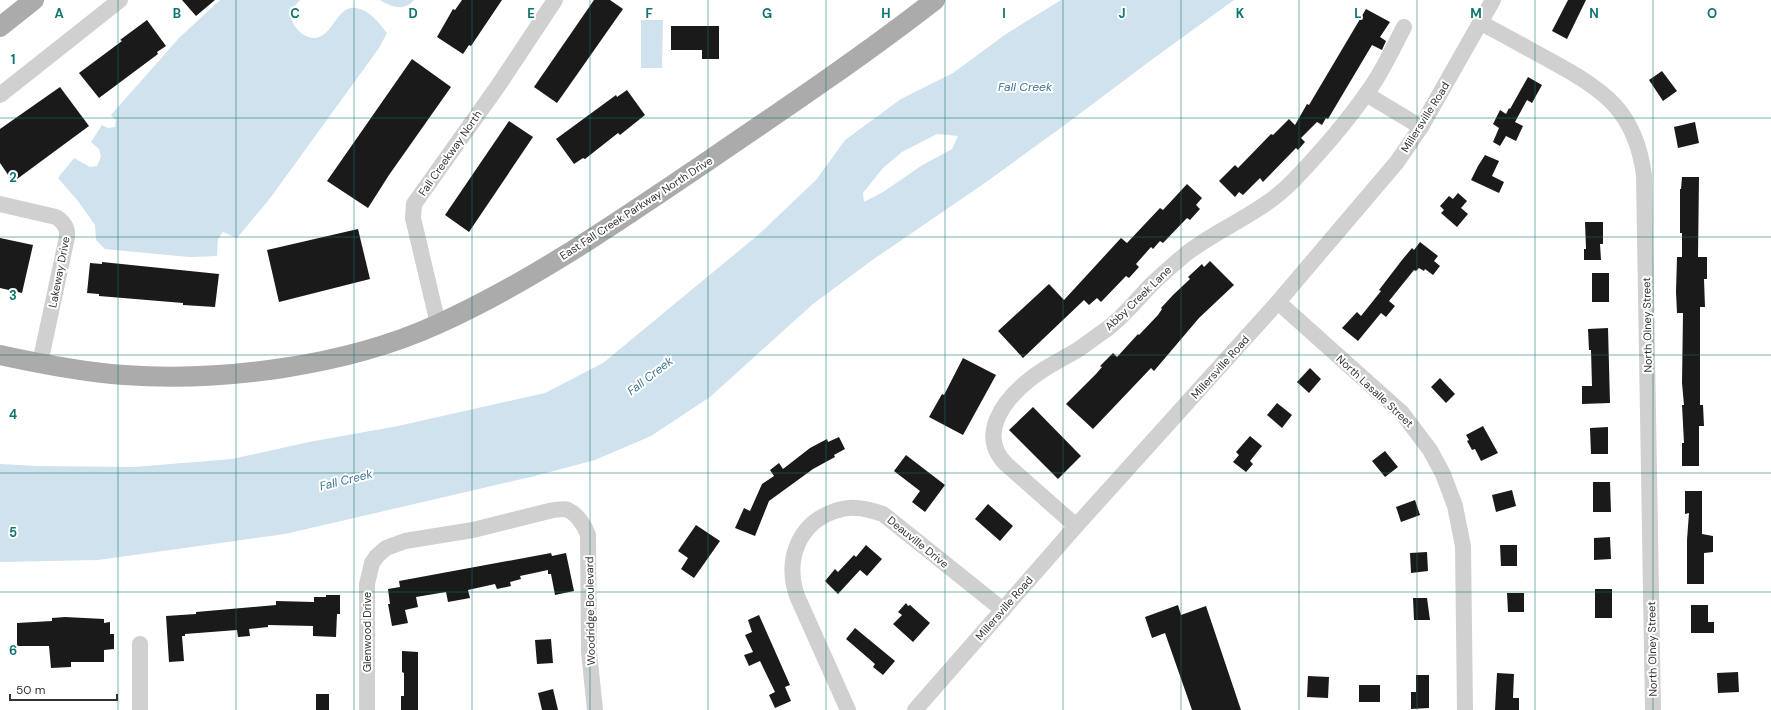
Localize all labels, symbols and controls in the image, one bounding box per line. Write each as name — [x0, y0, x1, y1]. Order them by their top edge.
text: A — [54, 5, 64, 22]
text: B — [173, 5, 181, 22]
text: C — [290, 5, 300, 22]
text: D — [408, 5, 418, 22]
text: E — [527, 5, 535, 22]
text: F — [645, 5, 653, 22]
text: G — [762, 5, 772, 22]
text: H — [881, 5, 891, 22]
text: I — [1002, 5, 1006, 22]
text: J — [1118, 5, 1126, 22]
text: K — [1236, 5, 1245, 22]
text: L — [1354, 5, 1362, 22]
text: M — [1470, 5, 1482, 22]
text: N — [1589, 5, 1599, 22]
text: O — [1707, 5, 1717, 22]
text: 1 — [11, 51, 15, 68]
water label: Fall Creek — [998, 79, 1053, 95]
street label: Millersville Road — [1398, 79, 1452, 155]
street label: Fall Creekway North — [415, 108, 485, 198]
street label: East Fall Creek Parkway North Drive — [557, 153, 715, 263]
text: 2 — [9, 169, 17, 186]
street label: Lakeway Drive — [45, 235, 73, 309]
street label: Abby Creek Lane — [1102, 263, 1174, 333]
street label: North Olney Street — [1639, 277, 1655, 373]
text: 3 — [9, 287, 17, 304]
street label: Millersville Road — [1188, 332, 1252, 402]
street label: North Lasalle Street — [1334, 352, 1416, 430]
water label: Fall Creek — [624, 353, 677, 399]
text: 4 — [9, 406, 17, 423]
water label: Fall Creek — [318, 465, 375, 494]
street label: Deauville Drive — [885, 513, 951, 571]
text: 5 — [9, 524, 17, 541]
street label: Woodridge Boulevard — [582, 556, 598, 666]
street label: Millersville Road — [972, 573, 1036, 643]
street label: Glenwood Drive — [360, 592, 374, 672]
street label: North Olney Street — [1644, 601, 1660, 697]
text: 6 — [9, 642, 17, 659]
scale bar — [10, 676, 117, 702]
text: 50 m — [16, 682, 45, 698]

